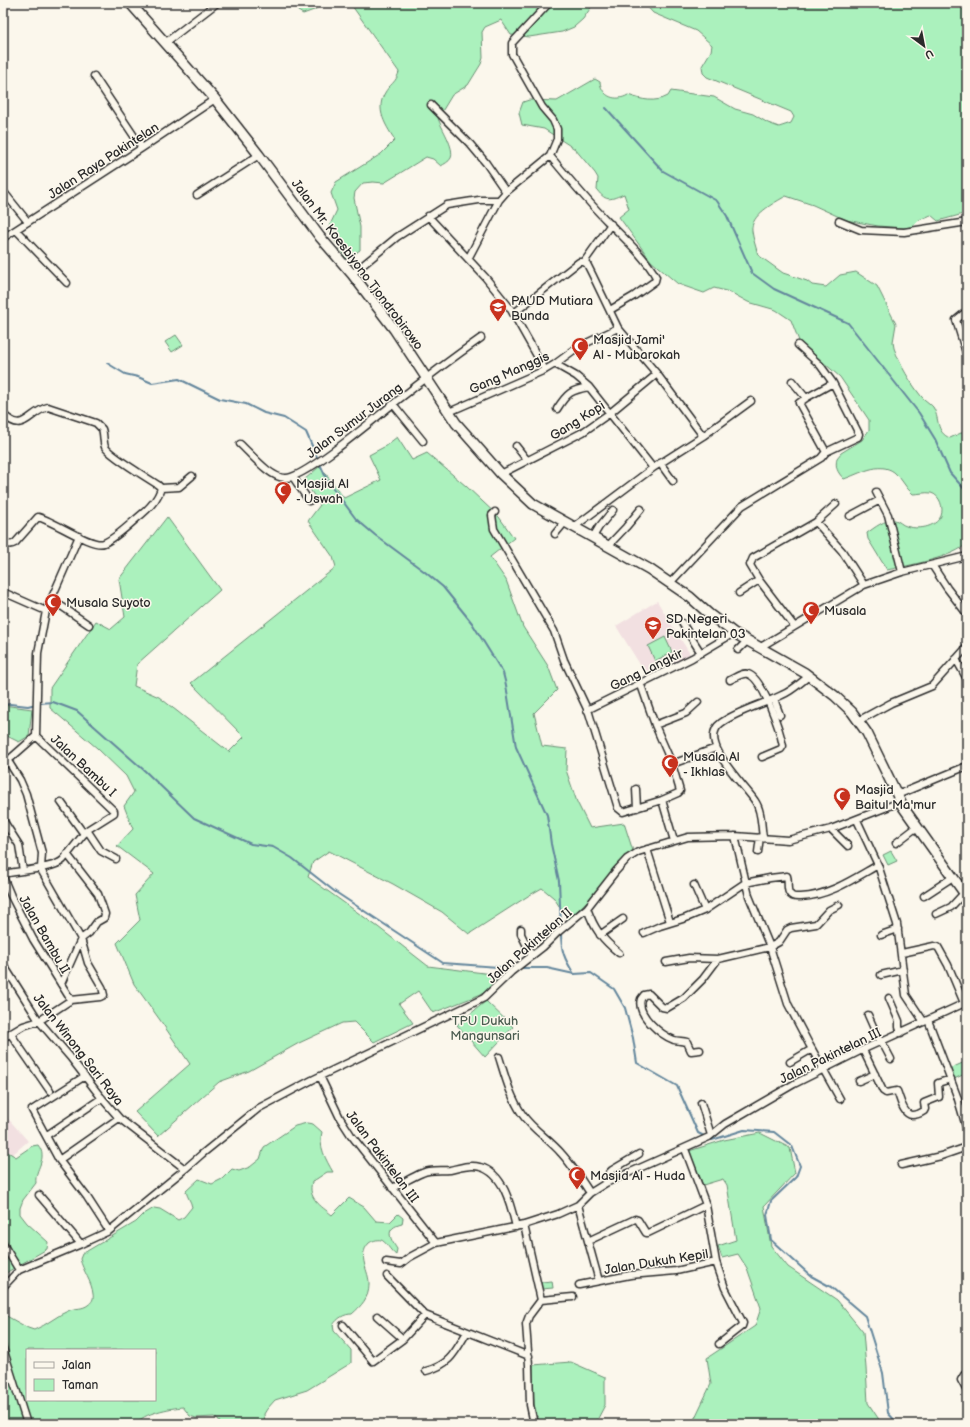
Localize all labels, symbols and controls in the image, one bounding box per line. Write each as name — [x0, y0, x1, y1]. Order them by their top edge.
north arrow — [904, 26, 944, 66]
text: U — [922, 46, 936, 62]
street label: Jalan Raya Pakintelan — [45, 119, 162, 203]
street label: Jalan Mr. Koesbiyono Tjondrobirowo — [288, 176, 427, 353]
place label: PAUD Mutiara Bunda — [511, 293, 593, 324]
school or university icon: PAUD Mutiara Bunda — [488, 297, 508, 322]
place label: Masjid Jami' Al - Mubarokah — [593, 332, 680, 363]
mosque icon: Masjid Jami' Al - Mubarokah — [570, 336, 590, 361]
street label: Gang Manggis — [467, 348, 552, 398]
street label: Jalan Sumur Jurang — [304, 380, 406, 462]
street label: Gang Kopi — [547, 398, 608, 444]
place label: Masjid Al - Uswah — [296, 476, 349, 507]
mosque icon: Masjid Al - Uswah — [273, 480, 293, 505]
mosque icon: Musala Suyoto — [43, 592, 63, 617]
place label: Musala Suyoto — [66, 595, 151, 611]
mosque icon: Musala — [801, 600, 821, 625]
place label: Musala — [824, 603, 866, 619]
place label: SD Negeri Pakintelan 03 — [666, 611, 746, 642]
school or university icon: SD Negeri Pakintelan 03 — [643, 615, 663, 640]
street label: Gang Langkir — [607, 645, 686, 694]
street label: Jalan Bambu I — [47, 731, 119, 800]
place label: Musala Al - Ikhlas — [683, 749, 740, 780]
mosque icon: Musala Al - Ikhlas — [660, 753, 680, 778]
place label: Masjid Baitul Ma'mur — [855, 782, 936, 813]
mosque icon: Masjid Baitul Ma'mur — [832, 786, 852, 811]
street label: Jalan Bambu II — [15, 892, 73, 977]
street label: Jalan Pakintelan II — [484, 905, 575, 987]
street label: Jalan Winong Sari Raya — [30, 991, 127, 1109]
park label: TPU Dukuh Mangunsari — [450, 1013, 520, 1044]
street label: Jalan Pakintelan III — [777, 1024, 884, 1087]
street label: Jalan Pakintelan III — [342, 1107, 422, 1206]
mosque icon: Masjid Al - Huda — [567, 1165, 587, 1190]
place label: Masjid Al - Huda — [590, 1168, 685, 1184]
street label: Jalan Dukuh Kepil — [603, 1246, 709, 1278]
legend — [26, 1349, 156, 1401]
text: Jalan — [62, 1358, 91, 1373]
text: Taman — [62, 1378, 98, 1393]

